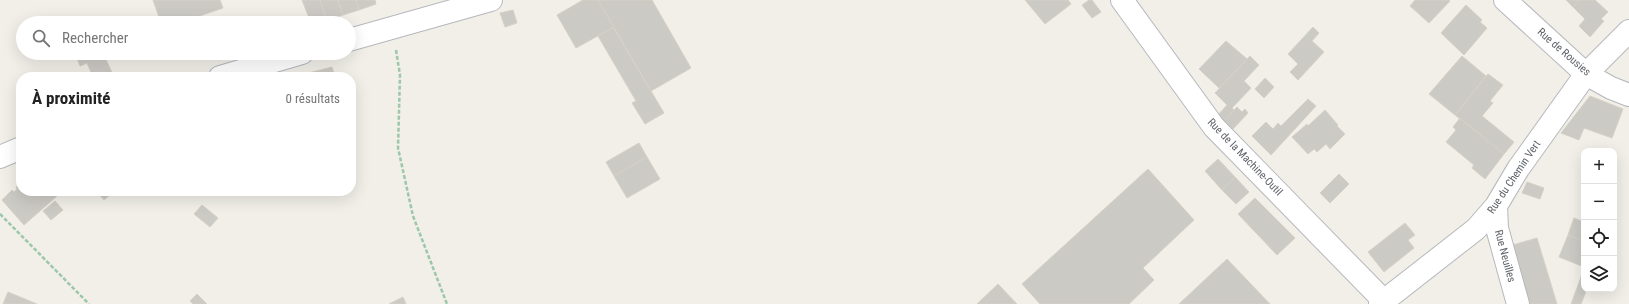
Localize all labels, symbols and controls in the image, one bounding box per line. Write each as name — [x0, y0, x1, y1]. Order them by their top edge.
search box — [16, 16, 356, 60]
street label: Rue de Rousies — [1535, 25, 1593, 79]
icon: search — [30, 27, 52, 49]
text: Rechercher — [62, 29, 128, 47]
text: À proximité — [32, 88, 110, 108]
text: 0 résultats — [286, 91, 340, 106]
street label: Rue de la Machine-Outil — [1205, 116, 1285, 198]
street label: Rue du Chemin Vert — [1485, 138, 1543, 216]
map controls — [1581, 148, 1617, 292]
button: + — [1581, 148, 1617, 184]
button: − — [1581, 184, 1617, 220]
button: locate — [1581, 220, 1617, 256]
street label: Rue Neuilles — [1492, 228, 1518, 284]
button: layers — [1581, 256, 1617, 292]

